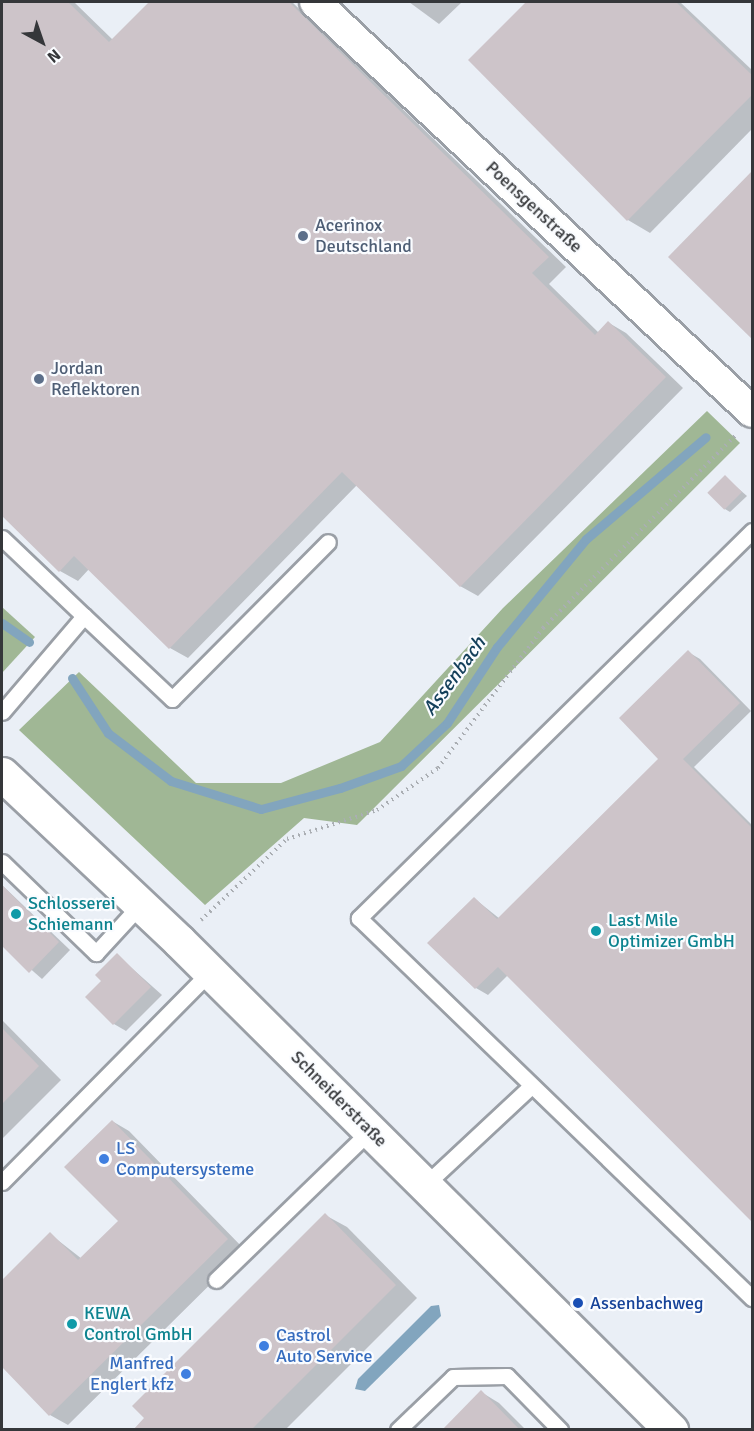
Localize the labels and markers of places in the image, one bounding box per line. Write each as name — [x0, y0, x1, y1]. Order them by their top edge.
place label: Acerinox Deutschland — [315, 215, 412, 258]
marker: Acerinox Deutschland — [296, 229, 310, 243]
place label: Jordan Reflektoren — [51, 358, 140, 400]
marker: Jordan Reflektoren — [32, 372, 46, 386]
place label: Schlosserei Schiemann — [28, 893, 116, 936]
marker: Schlosserei Schiemann — [9, 907, 23, 921]
place label: Last Mile Optimizer GmbH — [608, 910, 735, 952]
marker: Last Mile Optimizer GmbH — [589, 924, 603, 938]
place label: LS Computersysteme — [116, 1138, 254, 1180]
marker: LS Computersysteme — [97, 1152, 111, 1166]
place label: Assenbachweg — [590, 1292, 703, 1314]
marker: Assenbachweg — [571, 1296, 585, 1310]
place label: KEWA Control GmbH — [84, 1303, 193, 1346]
marker: KEWA Control GmbH — [65, 1317, 79, 1331]
place label: Castrol Auto Service — [276, 1325, 373, 1368]
marker: Castrol Auto Service — [257, 1339, 271, 1353]
place label: Manfred Englert kfz — [90, 1353, 174, 1396]
marker: Manfred Englert kfz — [179, 1367, 193, 1381]

